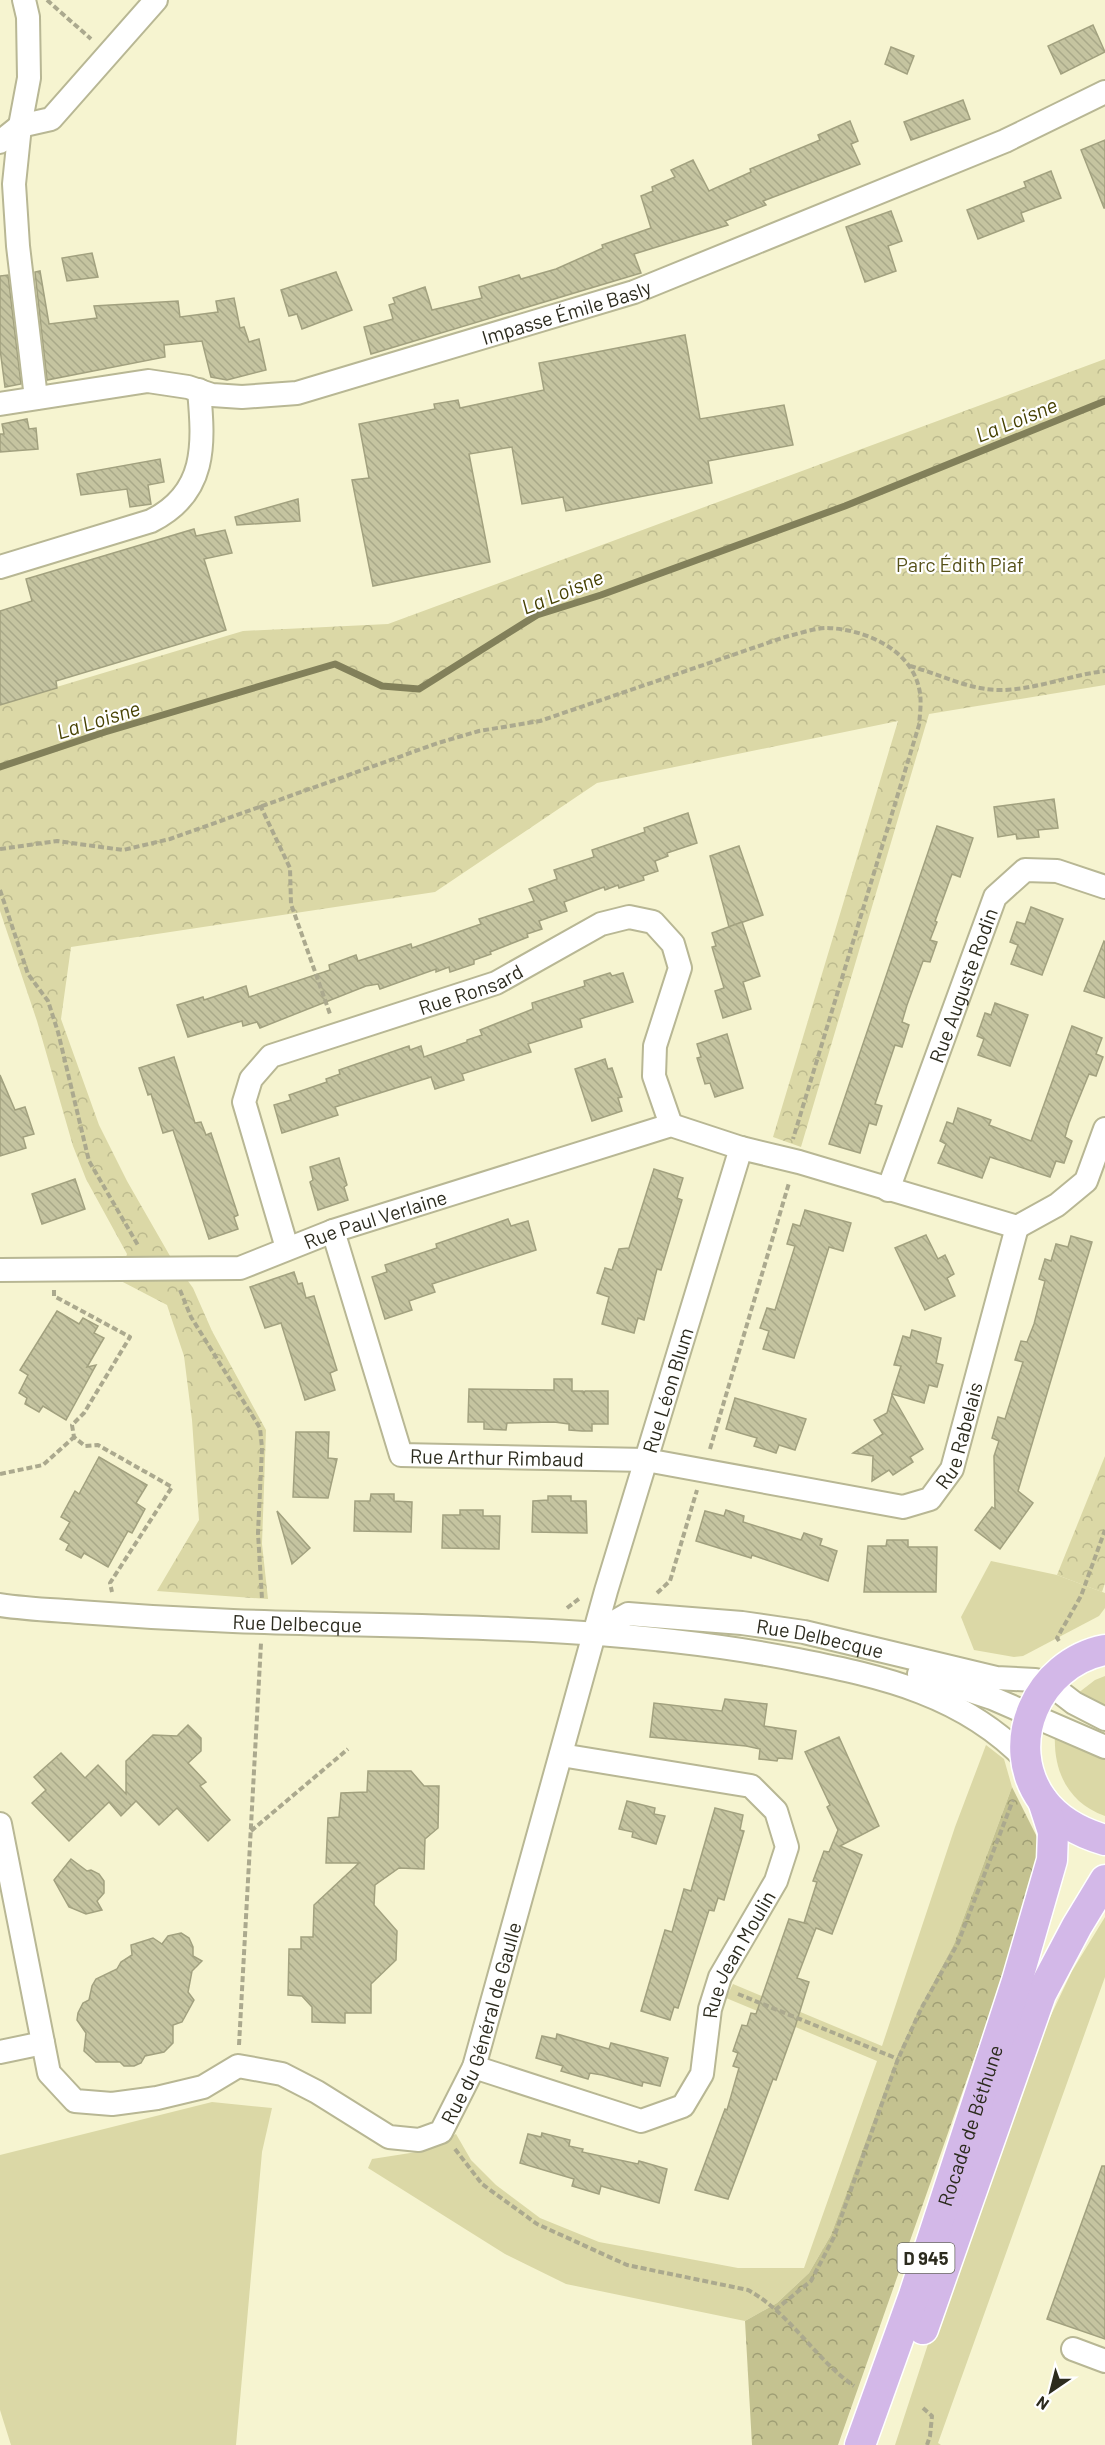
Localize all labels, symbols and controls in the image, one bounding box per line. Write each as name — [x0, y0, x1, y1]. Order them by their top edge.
street label: Impasse Émile Basly — [479, 274, 655, 349]
water label: La Loisne — [971, 391, 1061, 447]
park label: Parc Édith Piaf — [896, 552, 1024, 576]
water label: La Loisne — [517, 563, 607, 619]
water label: La Loisne — [53, 694, 143, 744]
street label: Rue Auguste Rodin — [924, 904, 1002, 1066]
street label: Rue Ronsard — [415, 959, 527, 1019]
street label: Rue Paul Verlaine — [300, 1184, 450, 1253]
street label: Rue Léon Blum — [637, 1325, 698, 1456]
street label: Rue Rabelais — [930, 1379, 987, 1493]
street label: Rue Arthur Rimbaud — [410, 1443, 584, 1471]
street label: Rue Delbecque — [232, 1609, 362, 1637]
street label: Rue Delbecque — [755, 1613, 886, 1663]
street label: Rue Jean Moulin — [697, 1886, 780, 2020]
street label: Rue du Général de Gaulle — [435, 1919, 526, 2128]
street label: Rocade de Béthune — [932, 2042, 1007, 2209]
road number: D 945 — [898, 2243, 954, 2273]
north arrow — [1021, 2361, 1081, 2421]
text: N — [1032, 2393, 1052, 2415]

